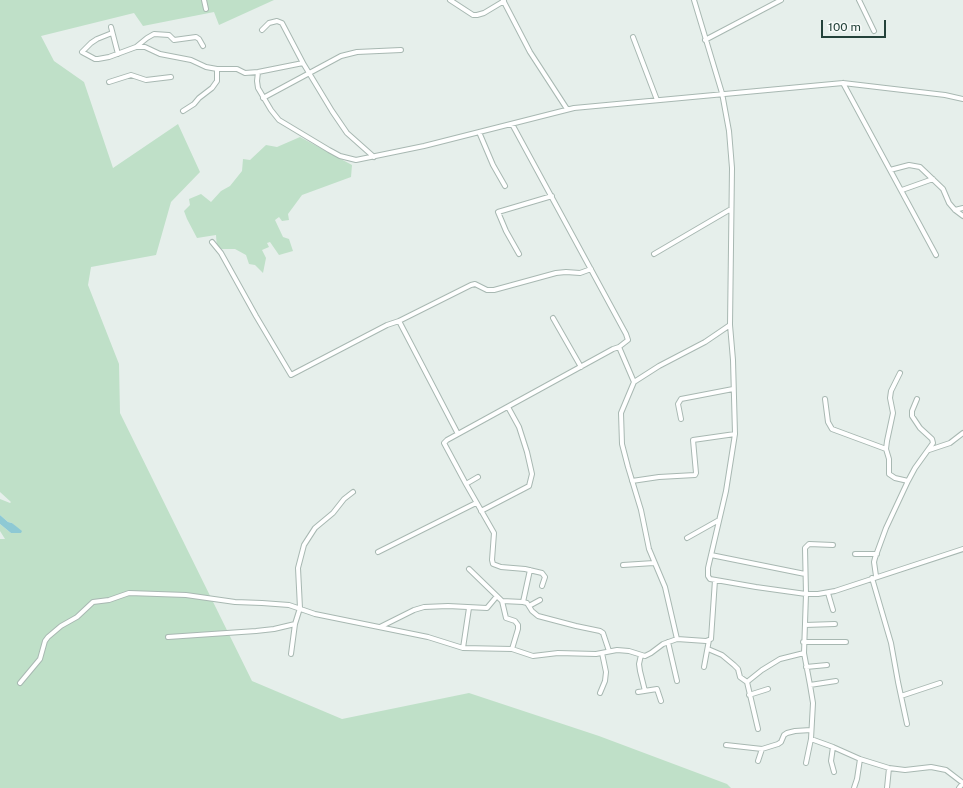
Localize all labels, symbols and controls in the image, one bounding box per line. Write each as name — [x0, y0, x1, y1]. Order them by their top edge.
scale bar — [823, 12, 888, 38]
text: 100 m — [828, 20, 861, 34]

